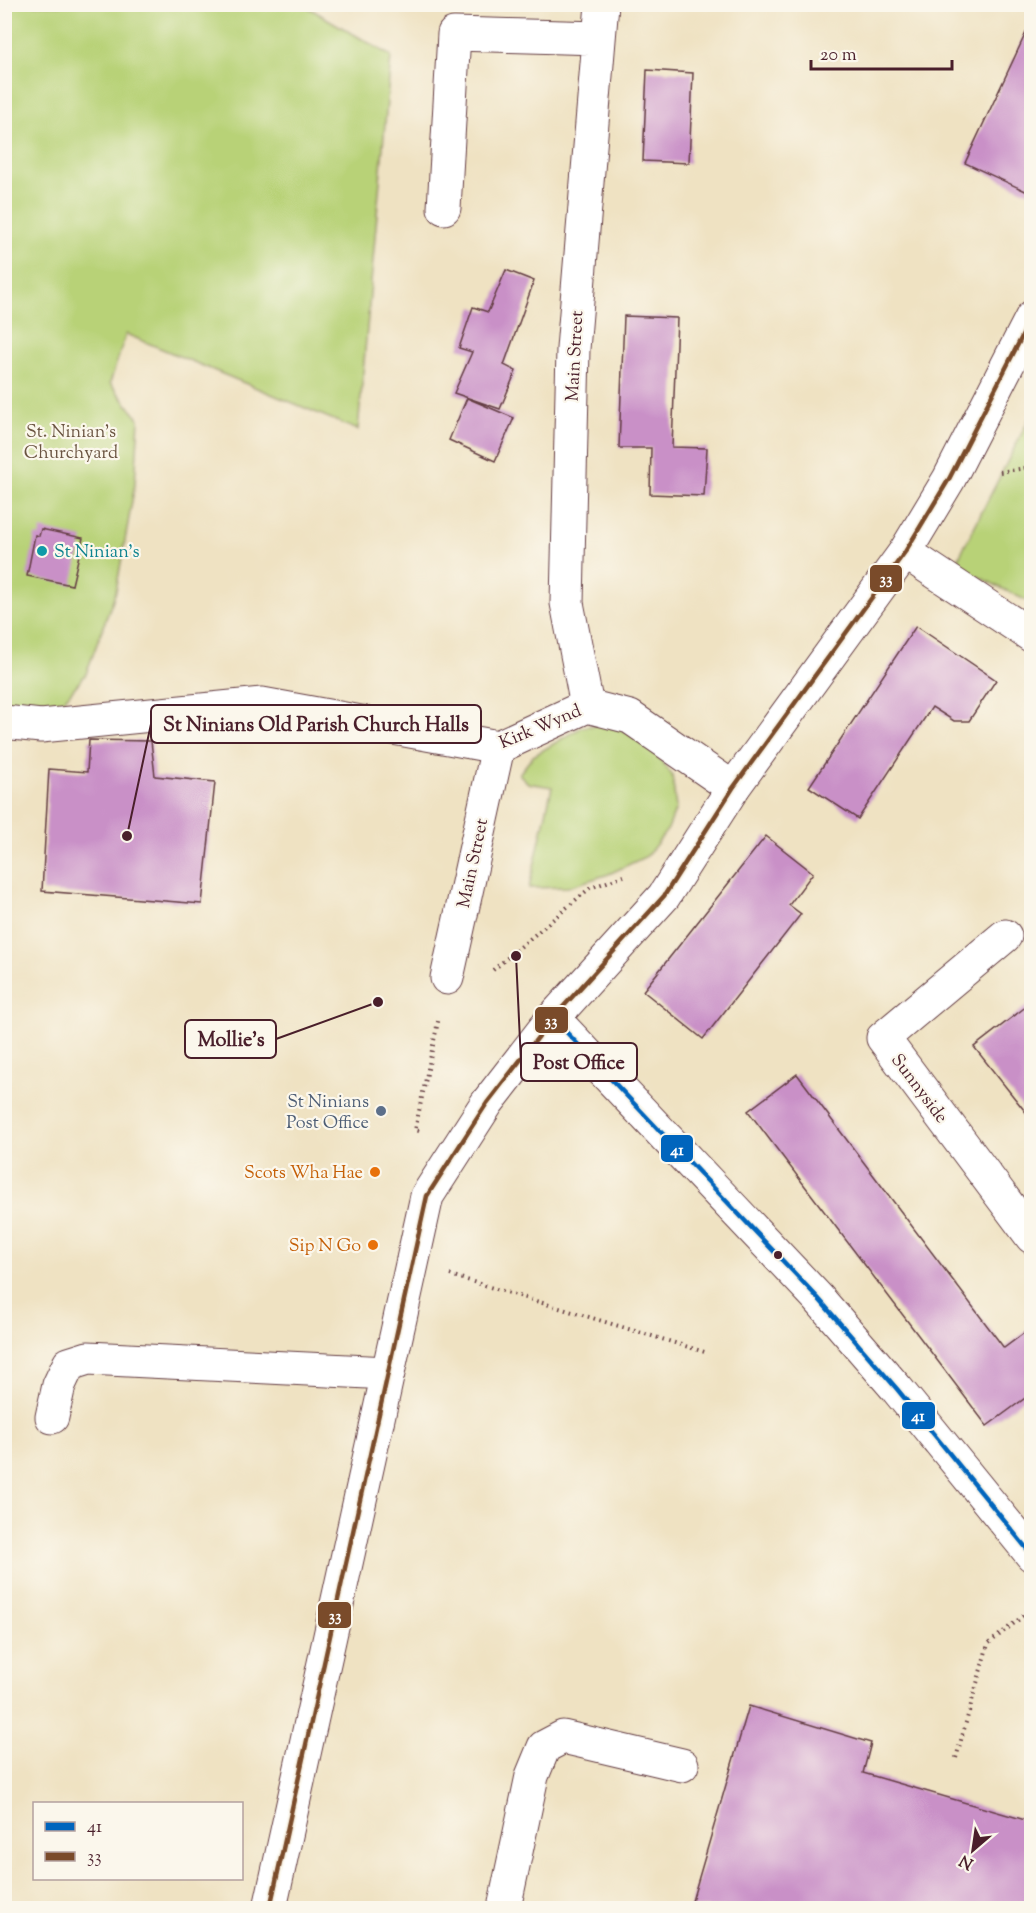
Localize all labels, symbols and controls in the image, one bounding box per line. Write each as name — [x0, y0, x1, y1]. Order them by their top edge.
scale bar — [811, 33, 952, 71]
text: 20 m — [820, 43, 857, 69]
street label: Main Street — [561, 310, 591, 402]
park label: St. Ninian's Churchyard — [24, 420, 118, 467]
place label: St Ninian's — [54, 540, 140, 566]
marker: St Ninian's — [35, 544, 49, 558]
line badge: 33 — [869, 564, 903, 593]
text: 33 — [880, 569, 893, 592]
street label: Kirk Wynd — [496, 699, 586, 757]
callout: St Ninians Old Parish Church Halls — [151, 705, 481, 743]
text: St Ninians Old Parish Church Halls — [163, 712, 469, 741]
street label: Main Street — [452, 816, 496, 911]
line badge: 33 — [534, 1006, 569, 1034]
text: 33 — [545, 1011, 558, 1034]
callout: Mollie's — [185, 1020, 276, 1058]
text: Mollie's — [197, 1027, 265, 1056]
callout: Post Office — [521, 1043, 637, 1081]
street label: Sunnyside — [884, 1049, 953, 1129]
text: Post Office — [533, 1050, 625, 1079]
place label: St Ninians Post Office — [286, 1090, 369, 1137]
marker: St Ninians Post Office — [374, 1104, 388, 1118]
line badge: 41 — [660, 1134, 694, 1163]
text: 41 — [669, 1140, 684, 1163]
place label: Scots Wha Hae — [244, 1161, 363, 1187]
marker: Scots Wha Hae — [368, 1165, 382, 1179]
place label: Sip N Go — [289, 1234, 361, 1260]
marker: Sip N Go — [366, 1238, 380, 1252]
unlabelled marker — [772, 1249, 784, 1261]
line badge: 41 — [901, 1401, 936, 1430]
text: 41 — [910, 1406, 925, 1429]
line badge: 33 — [317, 1601, 352, 1629]
text: 33 — [329, 1606, 342, 1629]
legend — [33, 1802, 243, 1880]
text: 41 — [87, 1815, 102, 1841]
north arrow — [943, 1820, 1003, 1880]
text: 33 — [87, 1845, 102, 1871]
text: N — [956, 1848, 978, 1874]

